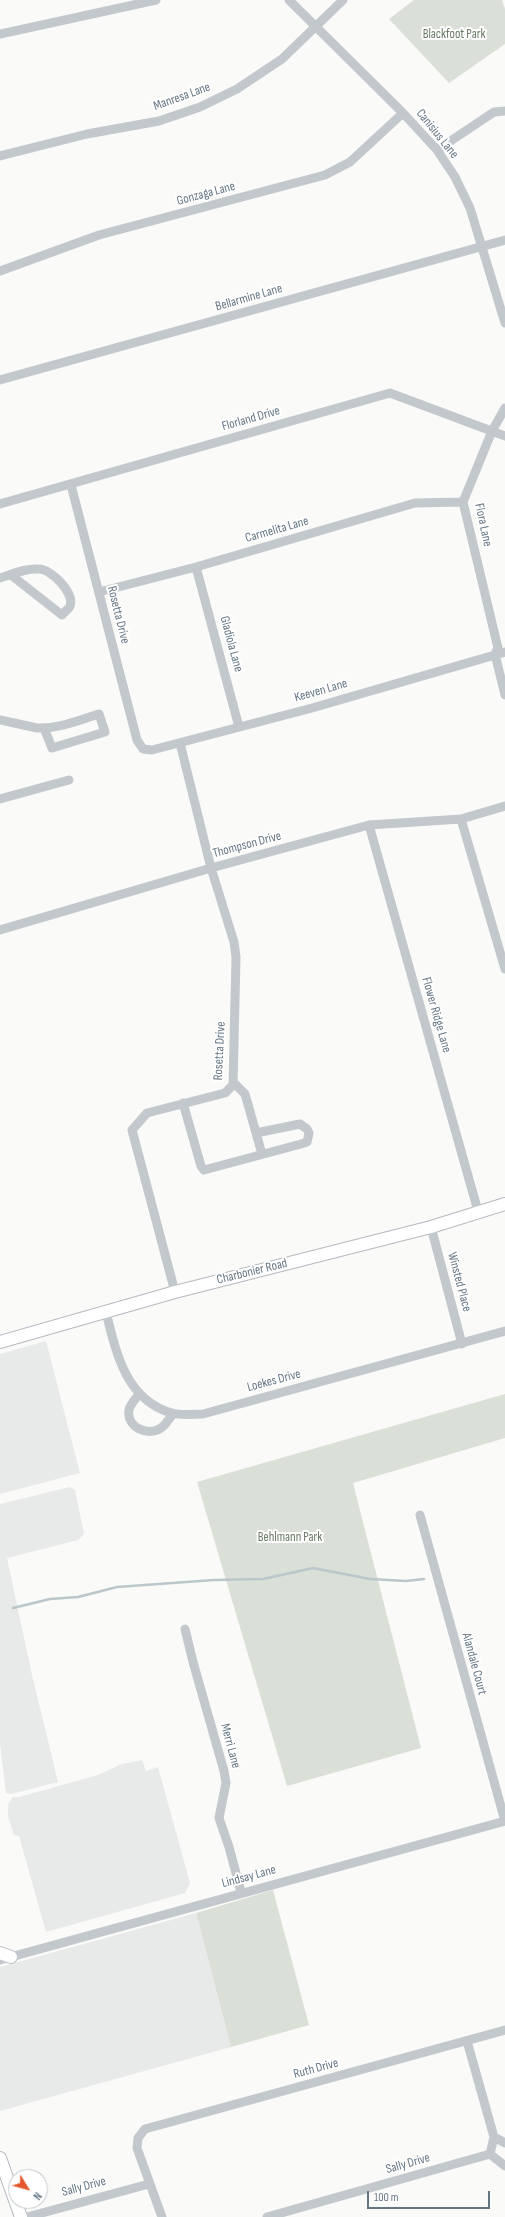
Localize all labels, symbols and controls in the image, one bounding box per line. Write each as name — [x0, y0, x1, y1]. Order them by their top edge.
park label: Blackfoot Park — [423, 27, 485, 43]
street label: Manresa Lane — [151, 80, 213, 114]
street label: Canisius Lane — [412, 106, 462, 162]
street label: Gonzaga Lane — [175, 179, 237, 209]
street label: Bellarmine Lane — [214, 281, 284, 315]
street label: Florland Drive — [220, 403, 282, 435]
street label: Flora Lane — [471, 502, 495, 548]
street label: Carmelita Lane — [244, 514, 310, 546]
street label: Rosetta Drive — [103, 585, 133, 645]
street label: Gladiola Lane — [216, 614, 246, 674]
street label: Keeven Lane — [293, 676, 349, 706]
street label: Thompson Drive — [211, 828, 283, 862]
street label: Flower Ridge Lane — [418, 975, 454, 1055]
street label: Rosetta Drive — [211, 1021, 229, 1081]
street label: Winsted Place — [444, 1251, 474, 1313]
street label: Charbonier Road — [215, 1256, 289, 1288]
street label: Loekes Drive — [246, 1366, 302, 1396]
park label: Behlmann Park — [258, 1530, 322, 1546]
street label: Alandale Court — [458, 1631, 490, 1697]
street label: Merri Lane — [217, 1722, 243, 1770]
street label: Lindsay Lane — [220, 1862, 278, 1892]
street label: Ruth Drive — [292, 2056, 340, 2082]
street label: Sally Drive — [384, 2150, 432, 2178]
north arrow — [8, 2169, 48, 2209]
street label: Sally Drive — [60, 2174, 108, 2200]
scale bar — [369, 2183, 492, 2209]
text: N — [30, 2190, 44, 2202]
text: 100 m — [374, 2190, 399, 2205]

